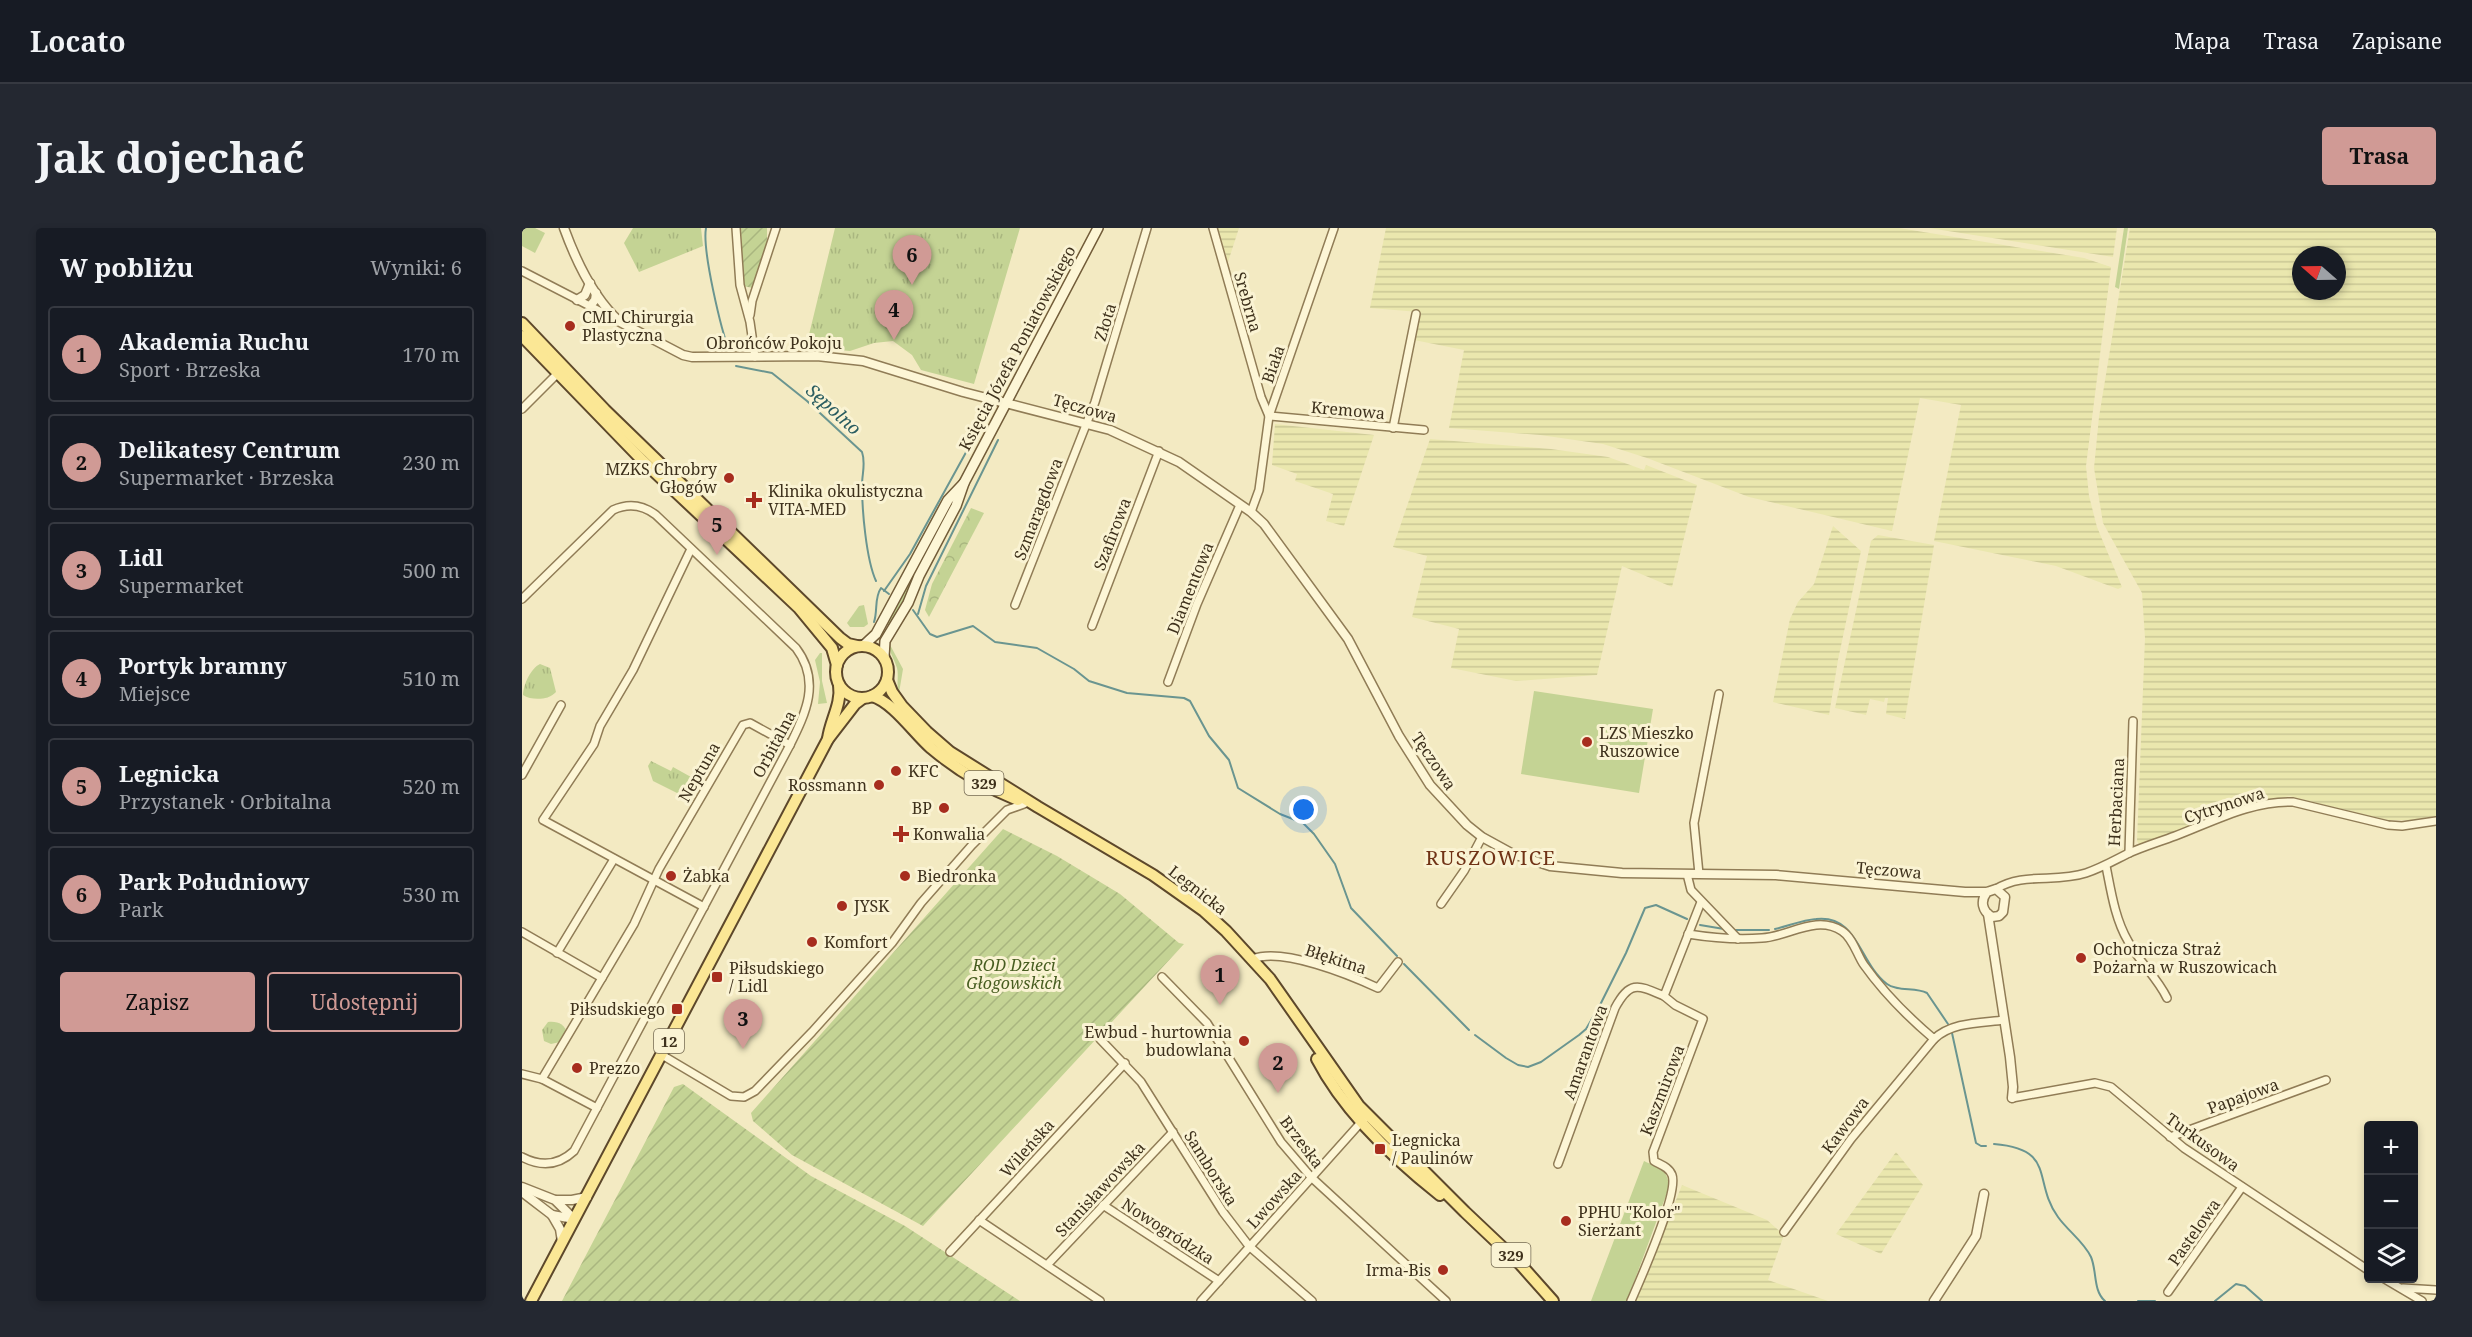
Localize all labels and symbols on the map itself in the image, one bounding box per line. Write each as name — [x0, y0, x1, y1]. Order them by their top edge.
pin: 6 — [892, 236, 932, 285]
street label: Księcia Józefa Poniatowskiego — [954, 242, 1080, 454]
north arrow — [2292, 246, 2346, 300]
street label: Srebrna — [1229, 269, 1267, 335]
pin: 4 — [874, 291, 914, 340]
street label: Złota — [1089, 300, 1121, 344]
place label: CML Chirurgia Plastyczna — [582, 306, 694, 346]
marker: CML Chirurgia Plastyczna — [563, 319, 577, 333]
street label: Obrońców Pokoju — [706, 332, 842, 354]
street label: Biała — [1256, 342, 1290, 386]
water label: Sępolno — [801, 378, 867, 440]
street label: Tęczowa — [1050, 388, 1120, 428]
street label: Kremowa — [1310, 396, 1386, 424]
street label: Szmaragdowa — [1008, 455, 1068, 563]
place label: MZKS Chrobry Głogów — [605, 458, 718, 498]
marker: MZKS Chrobry Głogów — [722, 471, 736, 485]
place label: Klinika okulistyczna VITA-MED — [768, 480, 923, 520]
marker: Klinika okulistyczna VITA-MED — [745, 491, 763, 509]
street label: Szafirowa — [1088, 495, 1136, 573]
pin: 5 — [698, 506, 736, 555]
street label: Diamentowa — [1162, 539, 1218, 637]
street label: Orbitalna — [747, 706, 801, 782]
place label: LZS Mieszko Ruszowice — [1599, 722, 1694, 762]
street label: Tęczowa — [1407, 728, 1461, 794]
marker: LZS Mieszko Ruszowice — [1580, 735, 1594, 749]
street label: Neptuna — [673, 738, 725, 806]
street label: Herbaciana — [2103, 757, 2129, 847]
place label: KFC — [908, 760, 939, 782]
marker: KFC — [889, 764, 903, 778]
road number: 329 — [964, 771, 1004, 795]
place label: Rossmann — [788, 774, 867, 796]
marker: Rossmann — [872, 778, 886, 792]
street label: Cytrynowa — [2181, 782, 2267, 828]
your location — [1289, 795, 1318, 824]
place label: BP — [912, 797, 932, 819]
marker: BP — [937, 801, 951, 815]
place label: Konwalia — [913, 823, 985, 845]
marker: Konwalia — [894, 827, 908, 841]
district label: RUSZOWICE — [1426, 844, 1556, 871]
street label: Tęczowa — [1855, 856, 1923, 884]
street label: Legnicka — [1164, 860, 1232, 920]
place label: Żabka — [683, 865, 730, 887]
place label: Biedronka — [917, 865, 996, 887]
marker: Żabka — [664, 869, 678, 883]
marker: Biedronka — [898, 869, 912, 883]
place label: JYSK — [853, 895, 890, 917]
marker: JYSK — [835, 899, 849, 913]
place label: Komfort — [824, 931, 888, 953]
marker: Komfort — [805, 935, 819, 949]
place label: Ochotnicza Straż Pożarna w Ruszowicach — [2093, 938, 2277, 978]
street label: Błękitna — [1302, 939, 1370, 979]
marker: Ochotnicza Straż Pożarna w Ruszowicach — [2074, 951, 2088, 965]
park label: ROD Dzieci Głogowskich — [966, 954, 1062, 994]
pin: 1 — [1200, 956, 1240, 1005]
place label: Piłsudskiego / Lidl — [729, 957, 824, 997]
marker: Piłsudskiego / Lidl — [710, 970, 724, 984]
place label: Piłsudskiego — [570, 998, 665, 1020]
pin: 3 — [724, 1000, 762, 1049]
street label: Amarantowa — [1558, 1001, 1612, 1103]
marker: Piłsudskiego — [670, 1002, 684, 1016]
place label: Ewbud - hurtownia budowlana — [1084, 1021, 1232, 1061]
road number: 12 — [654, 1029, 684, 1053]
marker: Ewbud - hurtownia budowlana — [1237, 1034, 1251, 1048]
street label: Kaszmirowa — [1635, 1042, 1689, 1138]
pin: 2 — [1258, 1044, 1298, 1093]
place label: Prezzo — [589, 1057, 640, 1079]
marker: Prezzo — [570, 1061, 584, 1075]
street label: Papajowa — [2204, 1073, 2282, 1119]
street label: Kawowa — [1816, 1092, 1874, 1158]
street label: Turkusowa — [2162, 1108, 2244, 1176]
street label: Brzeska — [1275, 1111, 1329, 1173]
street label: Wileńska — [995, 1114, 1059, 1182]
street label: Samborska — [1179, 1126, 1243, 1210]
place label: Legnicka / Paulinów — [1392, 1129, 1473, 1169]
street label: Stanisławowska — [1050, 1137, 1150, 1241]
marker: Legnicka / Paulinów — [1373, 1142, 1387, 1156]
street label: Lwowska — [1242, 1165, 1306, 1233]
street label: Nowogródzka — [1117, 1193, 1219, 1269]
street label: Pastelowa — [2163, 1194, 2225, 1270]
place label: PPHU "Kolor" Sierżant — [1578, 1201, 1681, 1241]
marker: PPHU "Kolor" Sierżant — [1559, 1214, 1573, 1228]
road number: 329 — [1492, 1243, 1530, 1267]
place label: Irma-Bis — [1366, 1259, 1431, 1281]
marker: Irma-Bis — [1436, 1263, 1450, 1277]

